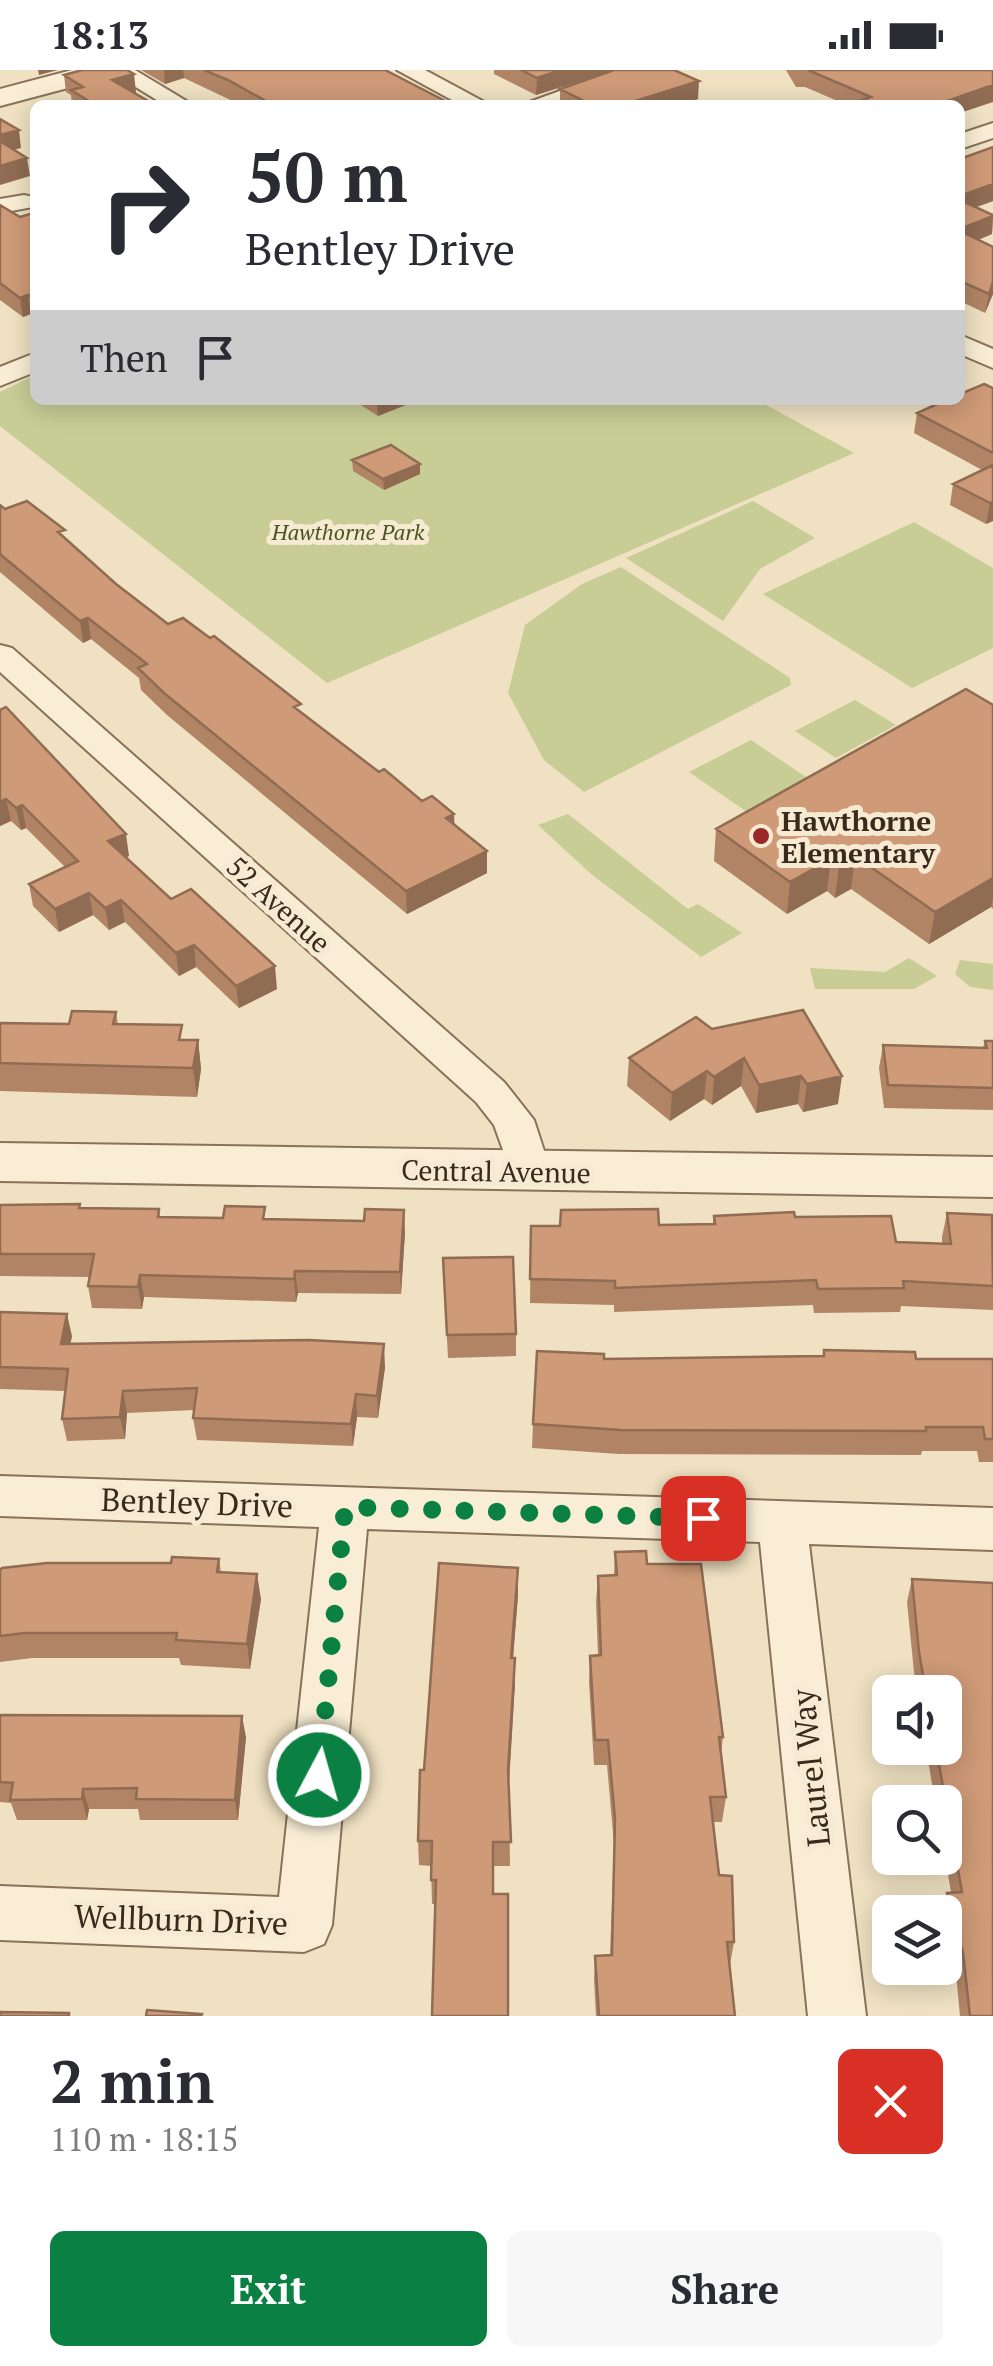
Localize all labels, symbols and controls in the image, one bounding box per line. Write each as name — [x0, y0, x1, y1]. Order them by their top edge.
text: 18:13 — [50, 10, 149, 60]
text: 50 m — [245, 129, 408, 222]
icon: right — [80, 140, 210, 270]
text: Bentley Drive — [245, 218, 515, 278]
icon: arrive — [188, 330, 243, 385]
text: Then — [80, 333, 168, 383]
park label: Hawthorne Park — [271, 517, 425, 546]
place label: Hawthorne Elementary — [781, 802, 936, 871]
marker: Hawthorne Elementary — [750, 825, 772, 847]
street label: 52 Avenue — [219, 847, 339, 961]
street label: Central Avenue — [401, 1151, 591, 1191]
pin — [661, 1476, 746, 1561]
street label: Bentley Drive — [100, 1478, 294, 1526]
icon: arrive — [676, 1491, 731, 1546]
map controls — [872, 1675, 962, 1985]
button: sound — [872, 1675, 962, 1765]
street label: Laurel Way — [781, 1686, 839, 1849]
position arrow — [267, 1723, 371, 1827]
button: search — [872, 1785, 962, 1875]
street label: Wellburn Drive — [73, 1894, 289, 1944]
button: layers — [872, 1895, 962, 1985]
text: 2 min — [50, 2041, 214, 2120]
button: close — [838, 2049, 943, 2154]
text: 110 m · 18:15 — [50, 2118, 238, 2160]
button: Exit — [50, 2231, 487, 2346]
button: Share — [507, 2231, 943, 2346]

